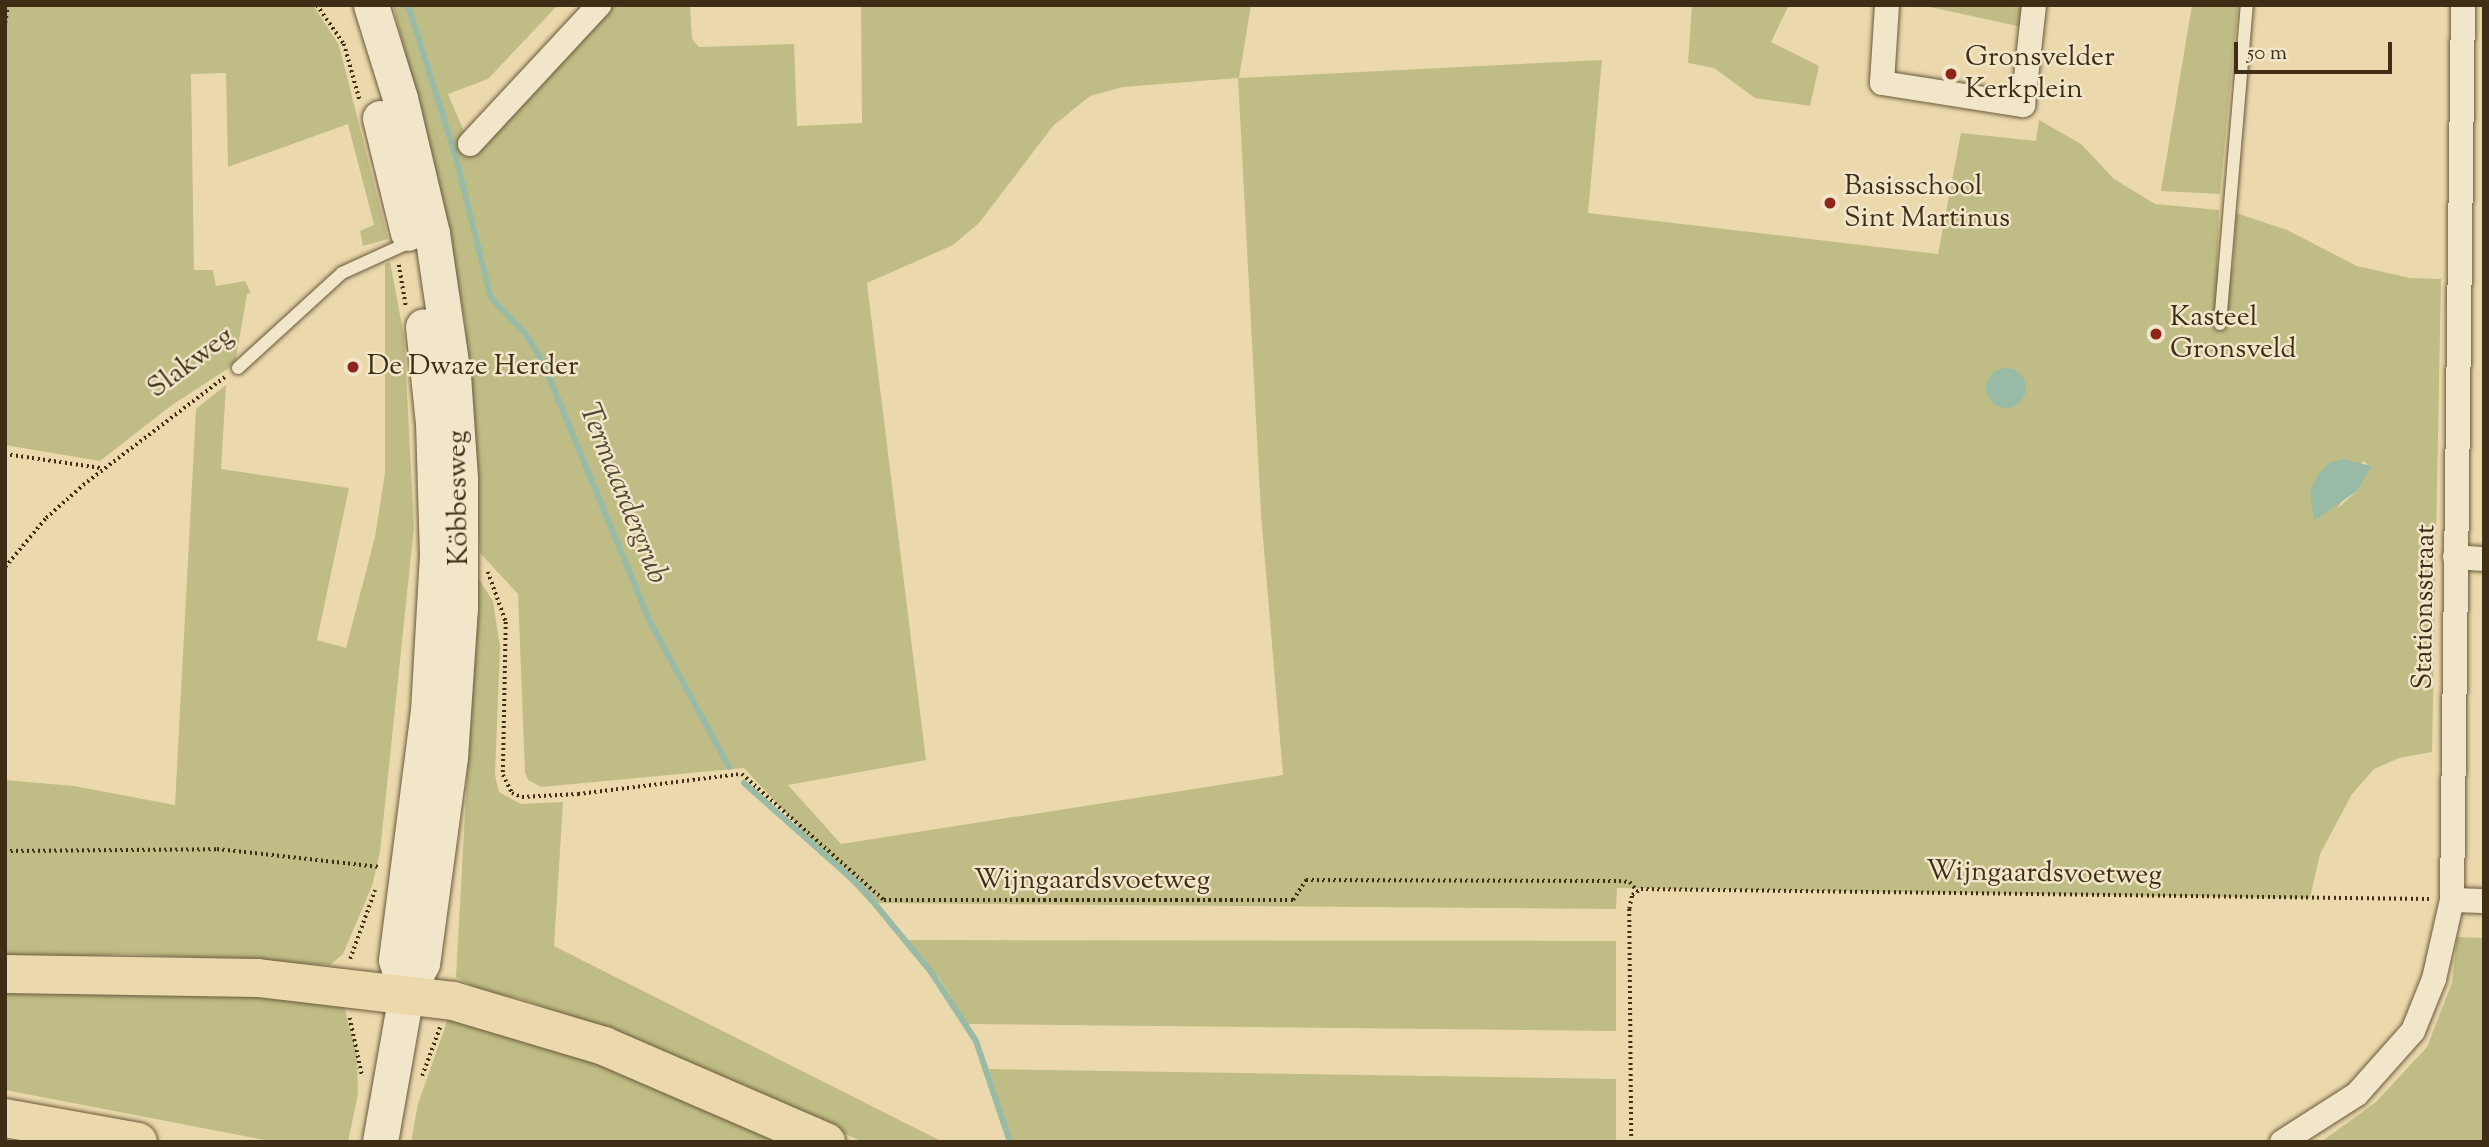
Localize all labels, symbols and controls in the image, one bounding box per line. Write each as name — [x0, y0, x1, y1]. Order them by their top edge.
scale bar — [2237, 28, 2394, 72]
text: 50 m — [2247, 39, 2287, 69]
place label: Gronsvelder Kerkplein — [1965, 41, 2115, 107]
marker: Gronsvelder Kerkplein — [1943, 66, 1959, 82]
place label: Basisschool Sint Martinus — [1844, 170, 2010, 236]
marker: Basisschool Sint Martinus — [1822, 195, 1838, 211]
place label: Kasteel Gronsveld — [2170, 301, 2296, 367]
street label: Slakweg — [141, 320, 241, 406]
marker: Kasteel Gronsveld — [2148, 326, 2164, 342]
place label: De Dwaze Herder — [367, 350, 579, 384]
marker: De Dwaze Herder — [345, 359, 361, 375]
water label: Termaardergrub — [569, 398, 675, 590]
street label: Köbbesweg — [441, 430, 477, 566]
street label: Stationsstraat — [2407, 524, 2443, 690]
street label: Wijngaardsvoetweg — [1926, 855, 2162, 893]
street label: Wijngaardsvoetweg — [974, 864, 1210, 898]

